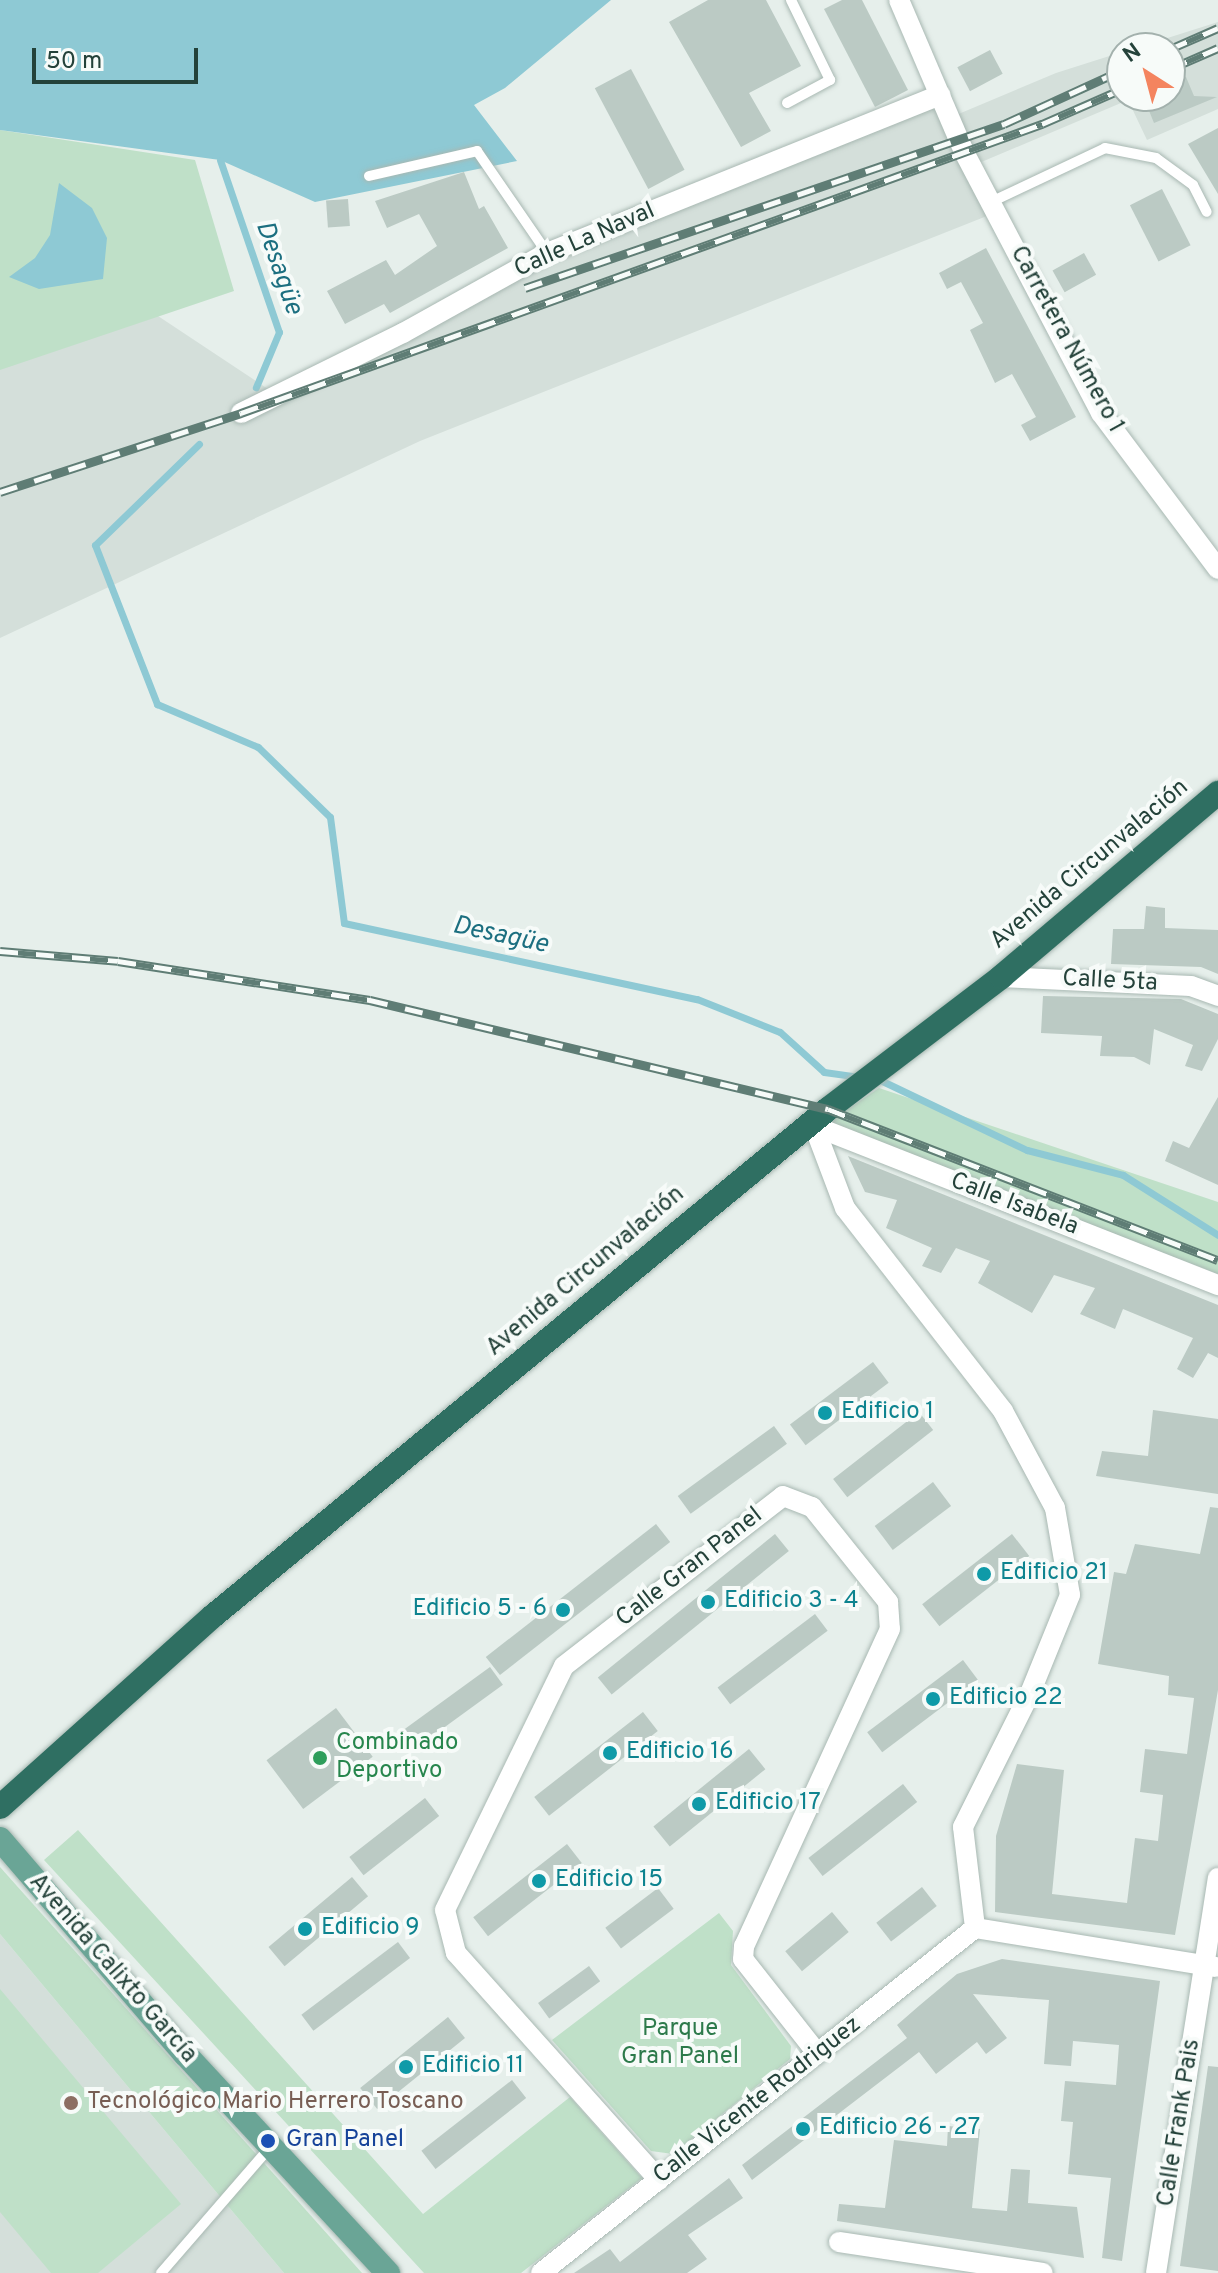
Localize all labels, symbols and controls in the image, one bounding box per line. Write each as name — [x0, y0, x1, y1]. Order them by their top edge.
scale bar — [36, 32, 202, 82]
north arrow — [1106, 32, 1186, 112]
text: N — [1118, 38, 1147, 69]
text: 50 m — [46, 47, 102, 77]
street label: Calle La Naval — [510, 197, 660, 285]
water label: Desagüe — [248, 217, 308, 319]
street label: Carretera Número 1 — [1003, 242, 1129, 438]
street label: Avenida Circunvalación — [985, 774, 1195, 956]
water label: Desagüe — [449, 911, 551, 961]
street label: Calle 5ta — [1061, 965, 1159, 999]
street label: Calle Isabela — [946, 1167, 1082, 1243]
street label: Avenida Circunvalación — [481, 1181, 691, 1363]
place label: Edificio 1 — [841, 1399, 934, 1427]
marker: Edificio 1 — [816, 1404, 834, 1422]
street label: Calle Gran Panel — [611, 1502, 769, 1634]
place label: Edificio 21 — [1000, 1560, 1108, 1588]
marker: Edificio 21 — [975, 1565, 993, 1583]
place label: Edificio 3 - 4 — [724, 1588, 859, 1616]
marker: Edificio 3 - 4 — [699, 1593, 717, 1611]
place label: Edificio 5 - 6 — [413, 1596, 547, 1624]
marker: Edificio 5 - 6 — [554, 1601, 572, 1619]
place label: Edificio 22 — [949, 1685, 1063, 1713]
marker: Edificio 22 — [924, 1690, 942, 1708]
place label: Combinado Deportivo — [336, 1730, 458, 1786]
place label: Edificio 16 — [626, 1739, 734, 1767]
marker: Edificio 16 — [601, 1744, 619, 1762]
marker: Combinado Deportivo — [311, 1749, 329, 1767]
place label: Edificio 17 — [715, 1790, 821, 1818]
marker: Edificio 17 — [690, 1795, 708, 1813]
place label: Edificio 15 — [555, 1867, 663, 1895]
street label: Avenida Calixto García — [22, 1869, 202, 2069]
marker: Edificio 15 — [530, 1872, 548, 1890]
place label: Edificio 9 — [321, 1915, 420, 1943]
marker: Edificio 9 — [296, 1920, 314, 1938]
street label: Calle Vicente Rodriguez — [648, 2011, 868, 2191]
park label: Parque Gran Panel — [621, 2016, 739, 2072]
street label: Calle Frank Pais — [1153, 2037, 1207, 2209]
place label: Edificio 11 — [422, 2053, 524, 2081]
marker: Edificio 11 — [397, 2058, 415, 2076]
place label: Tecnológico Mario Herrero Toscano — [87, 2089, 465, 2117]
marker: Tecnológico Mario Herrero Toscano — [62, 2094, 80, 2112]
place label: Edificio 26 - 27 — [819, 2115, 980, 2143]
marker: Edificio 26 - 27 — [794, 2120, 812, 2138]
place label: Gran Panel — [286, 2127, 404, 2155]
marker: Gran Panel — [257, 2130, 279, 2152]

